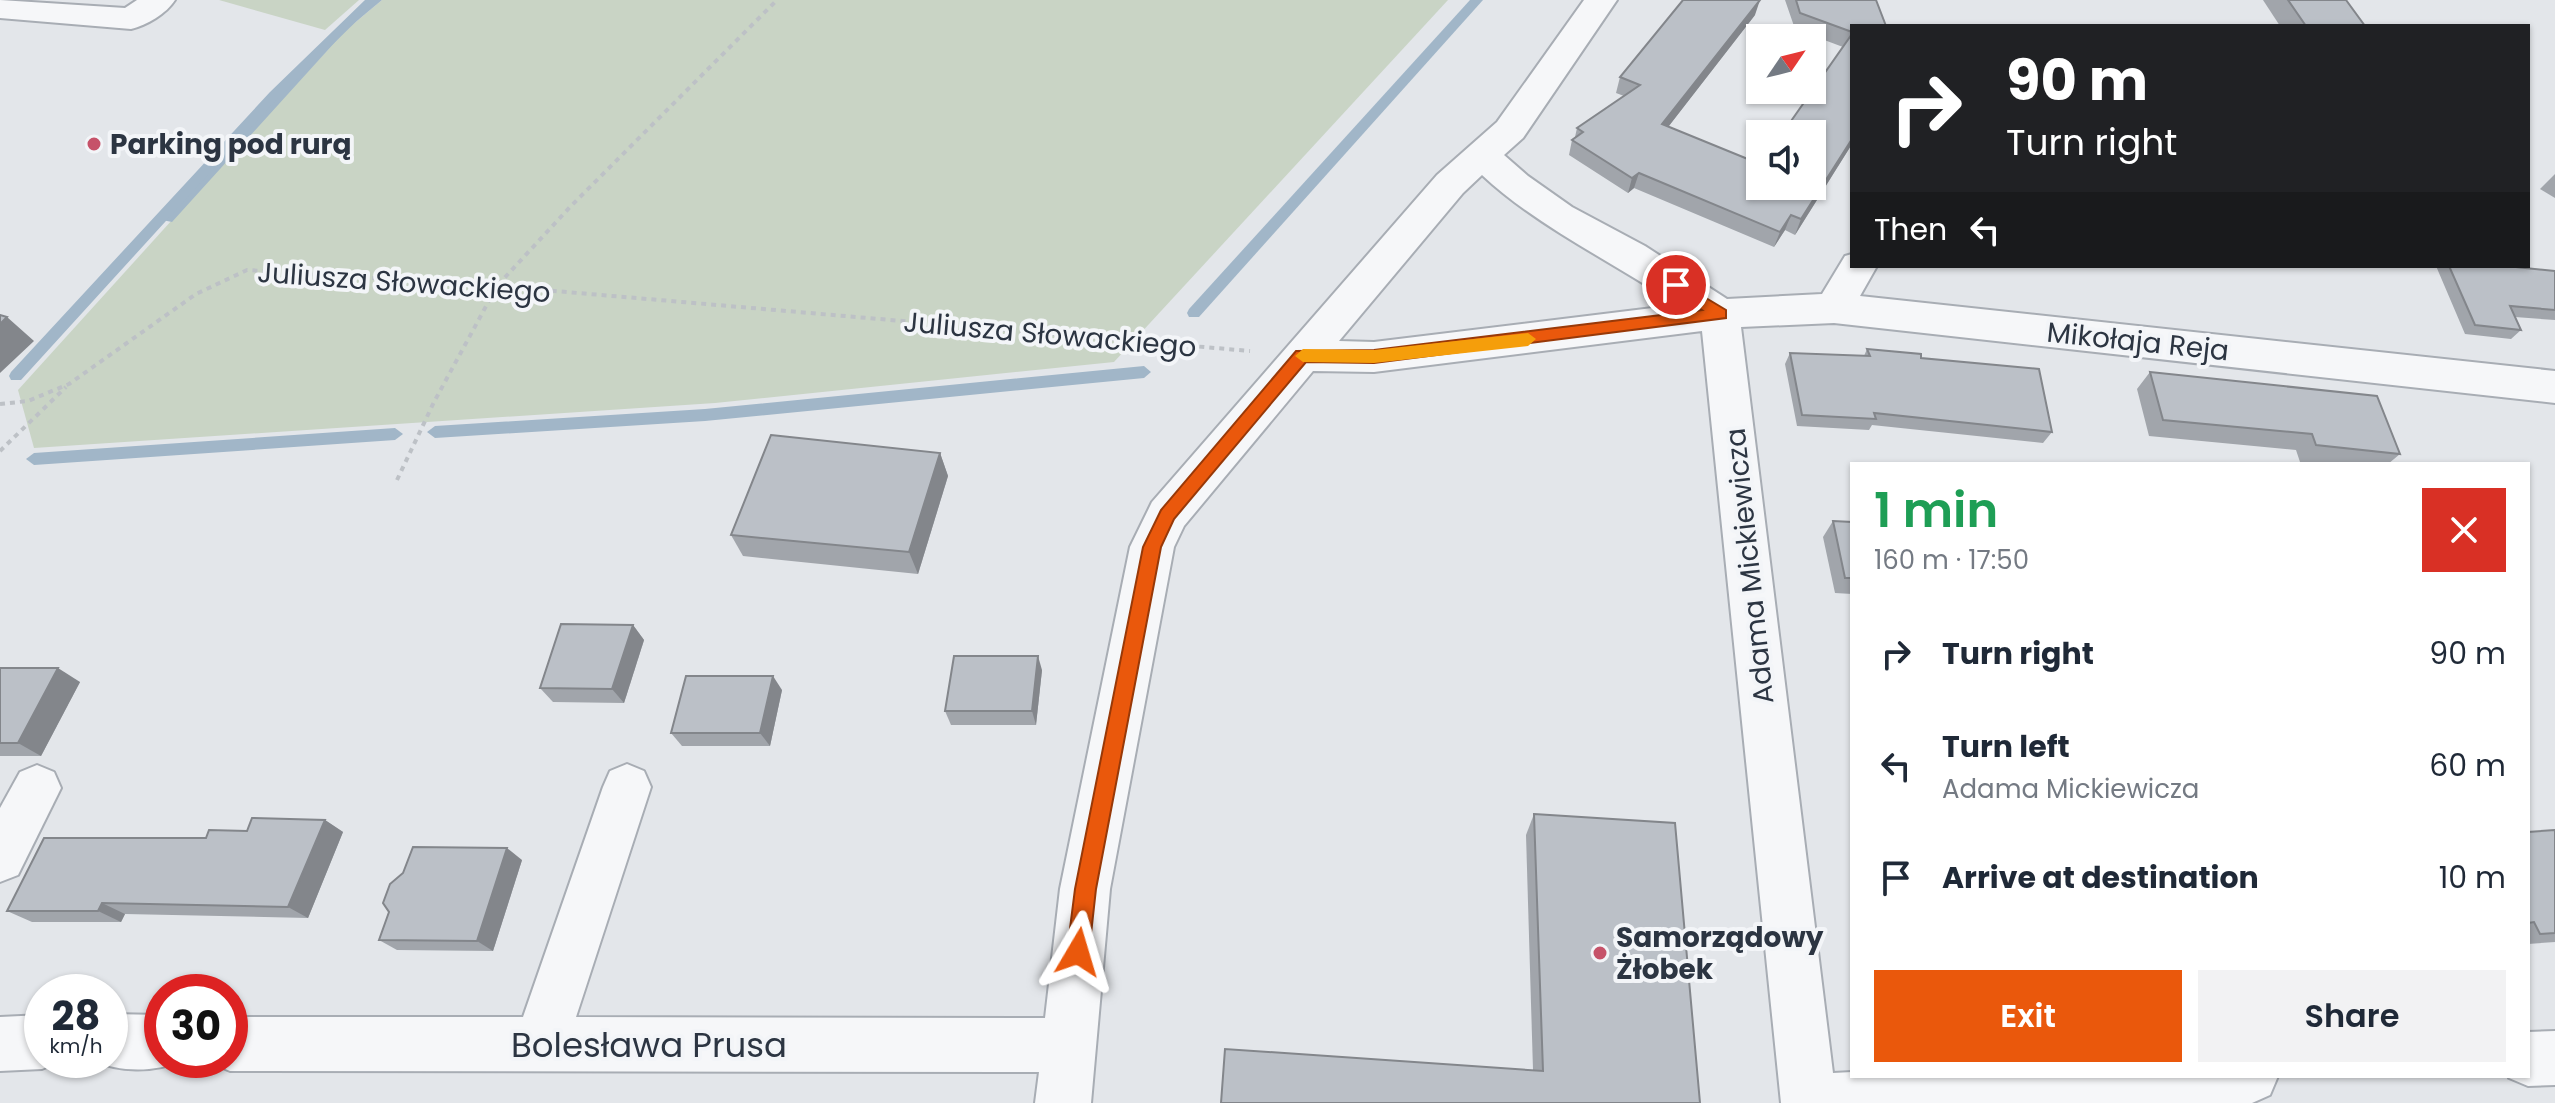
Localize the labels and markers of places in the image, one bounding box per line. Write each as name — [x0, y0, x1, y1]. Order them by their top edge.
place label: Parking pod rurą — [110, 125, 352, 164]
marker: Parking pod rurą — [85, 135, 103, 153]
pin — [1642, 251, 1710, 319]
place label: Samorządowy Żłobek — [1616, 918, 1824, 989]
marker: Samorządowy Żłobek — [1591, 944, 1609, 962]

